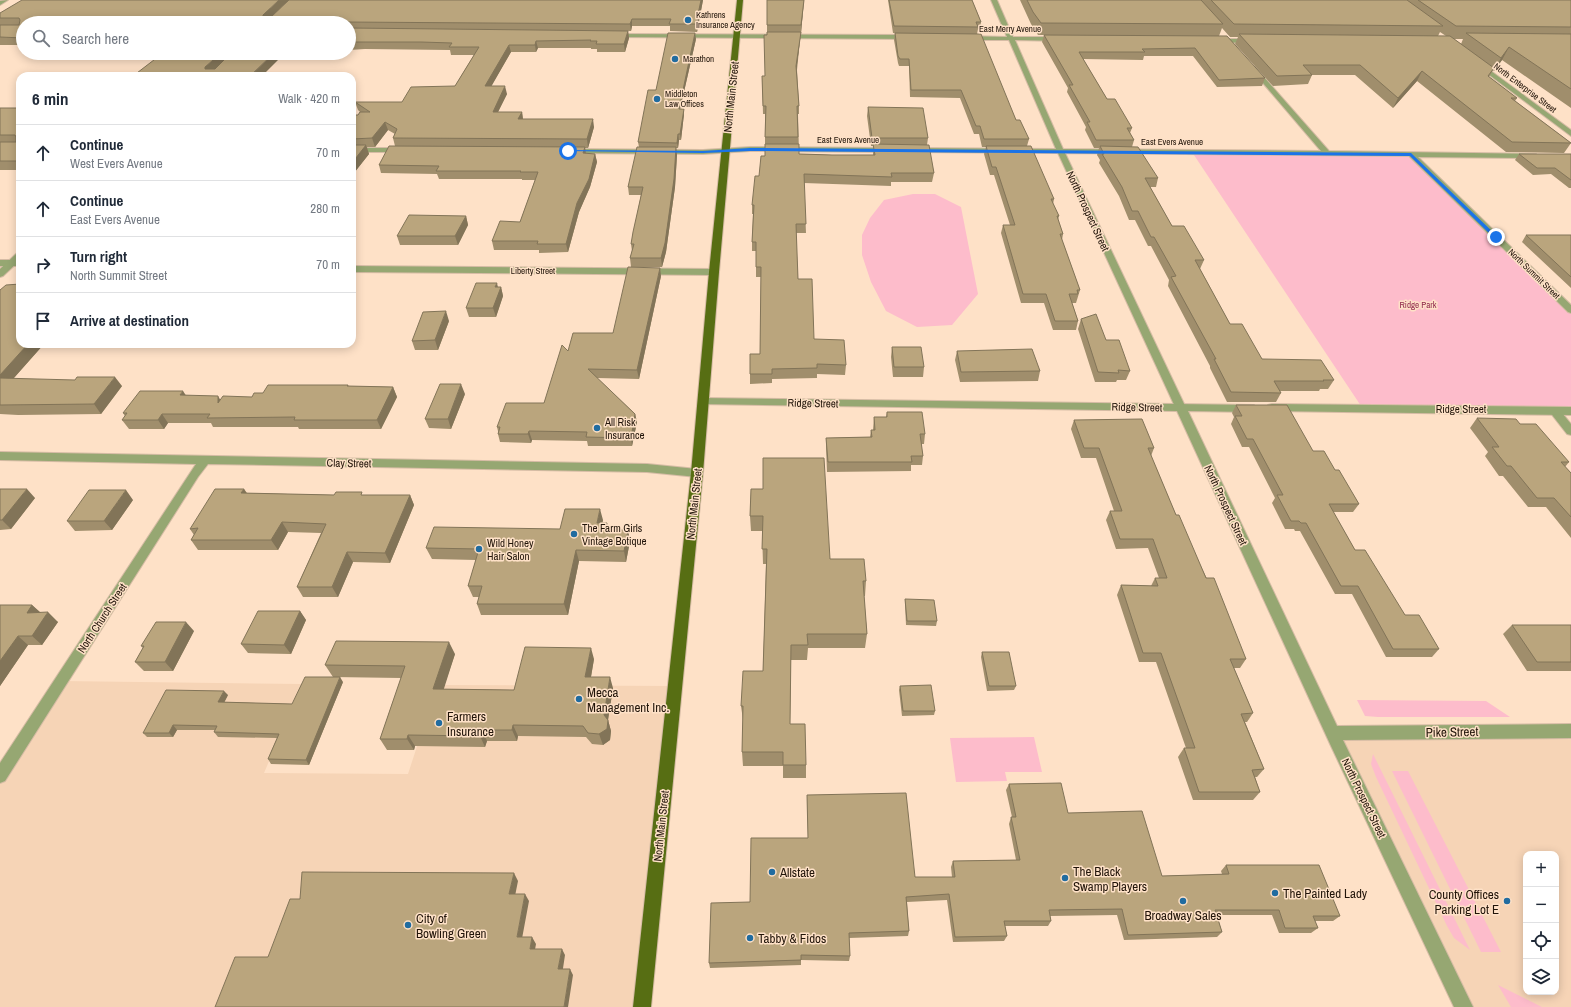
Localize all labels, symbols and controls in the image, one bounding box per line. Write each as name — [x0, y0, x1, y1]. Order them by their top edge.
place label: Kathrens Insurance Agency — [696, 9, 755, 31]
marker: Kathrens Insurance Agency — [683, 15, 693, 25]
search box — [16, 16, 356, 60]
street label: East Merry Avenue — [979, 23, 1041, 35]
icon: search — [30, 27, 52, 49]
text: Search here — [62, 28, 129, 49]
place label: Marathon — [683, 53, 714, 65]
marker: Marathon — [670, 54, 680, 64]
street label: North Main Street — [720, 60, 742, 133]
street label: North Enterprise Street — [1491, 60, 1559, 116]
text: 6 min — [32, 87, 68, 110]
place label: Middleton Law Offices — [665, 88, 704, 110]
text: Walk · 420 m — [278, 90, 340, 107]
marker: Middleton Law Offices — [652, 94, 662, 104]
text: Continue — [70, 134, 123, 155]
street label: East Evers Avenue — [817, 134, 879, 146]
street label: East Evers Avenue — [1141, 136, 1203, 148]
icon: ahead — [32, 142, 54, 164]
route start — [559, 142, 577, 160]
text: 70 m — [316, 144, 340, 161]
text: West Evers Avenue — [70, 155, 163, 172]
street label: North Prospect Street — [1063, 169, 1113, 254]
text: Continue — [70, 190, 123, 211]
icon: ahead — [32, 198, 54, 220]
text: 280 m — [310, 200, 340, 217]
text: East Evers Avenue — [70, 211, 160, 228]
route end — [1487, 228, 1505, 246]
text: Turn right — [70, 246, 127, 267]
street label: North Summit Street — [1506, 246, 1562, 302]
icon: right — [32, 254, 54, 276]
text: 70 m — [316, 256, 340, 273]
street label: Liberty Street — [511, 265, 555, 277]
text: North Summit Street — [70, 267, 167, 284]
park label: Ridge Park — [1400, 299, 1437, 311]
icon: arrive — [32, 310, 54, 332]
text: Arrive at destination — [70, 310, 189, 331]
street label: Ridge Street — [788, 396, 839, 410]
street label: Ridge Street — [1112, 400, 1163, 414]
street label: Ridge Street — [1436, 402, 1487, 416]
place label: All Risk Insurance — [604, 415, 645, 442]
marker: All Risk Insurance — [592, 423, 602, 433]
street label: Clay Street — [327, 456, 372, 470]
street label: North Prospect Street — [1201, 463, 1251, 548]
street label: North Main Street — [683, 467, 705, 540]
place label: The Farm Girls Vintage Botique — [582, 521, 647, 548]
marker: The Farm Girls Vintage Botique — [569, 529, 579, 539]
place label: Wild Honey Hair Salon — [487, 536, 534, 563]
marker: Wild Honey Hair Salon — [474, 544, 484, 554]
street label: North Church Street — [74, 580, 130, 655]
place label: Mecca Management Inc. — [587, 684, 669, 716]
marker: Mecca Management Inc. — [574, 694, 584, 704]
place label: Farmers Insurance — [447, 708, 494, 740]
marker: Farmers Insurance — [434, 718, 444, 728]
street label: Pike Street — [1425, 723, 1479, 741]
street label: North Prospect Street — [1339, 756, 1390, 840]
street label: North Main Street — [650, 789, 672, 862]
map controls — [1523, 851, 1559, 995]
button: + — [1523, 851, 1559, 887]
place label: The Black Swamp Players — [1073, 863, 1147, 895]
place label: Allstate — [779, 864, 815, 881]
marker: Allstate — [767, 867, 777, 877]
marker: The Black Swamp Players — [1060, 873, 1070, 883]
place label: The Painted Lady — [1283, 885, 1368, 902]
place label: County Offices Parking Lot E — [1429, 886, 1499, 918]
button: − — [1523, 887, 1559, 923]
marker: The Painted Lady — [1270, 888, 1280, 898]
marker: Broadway Sales — [1178, 896, 1188, 906]
marker: County Offices Parking Lot E — [1502, 896, 1512, 906]
place label: Broadway Sales — [1144, 907, 1222, 924]
place label: City of Bowling Green — [416, 910, 487, 942]
marker: City of Bowling Green — [403, 920, 413, 930]
button: locate — [1523, 923, 1559, 959]
place label: Tabby & Fidos — [758, 930, 826, 947]
marker: Tabby & Fidos — [745, 933, 755, 943]
button: layers — [1523, 959, 1559, 995]

